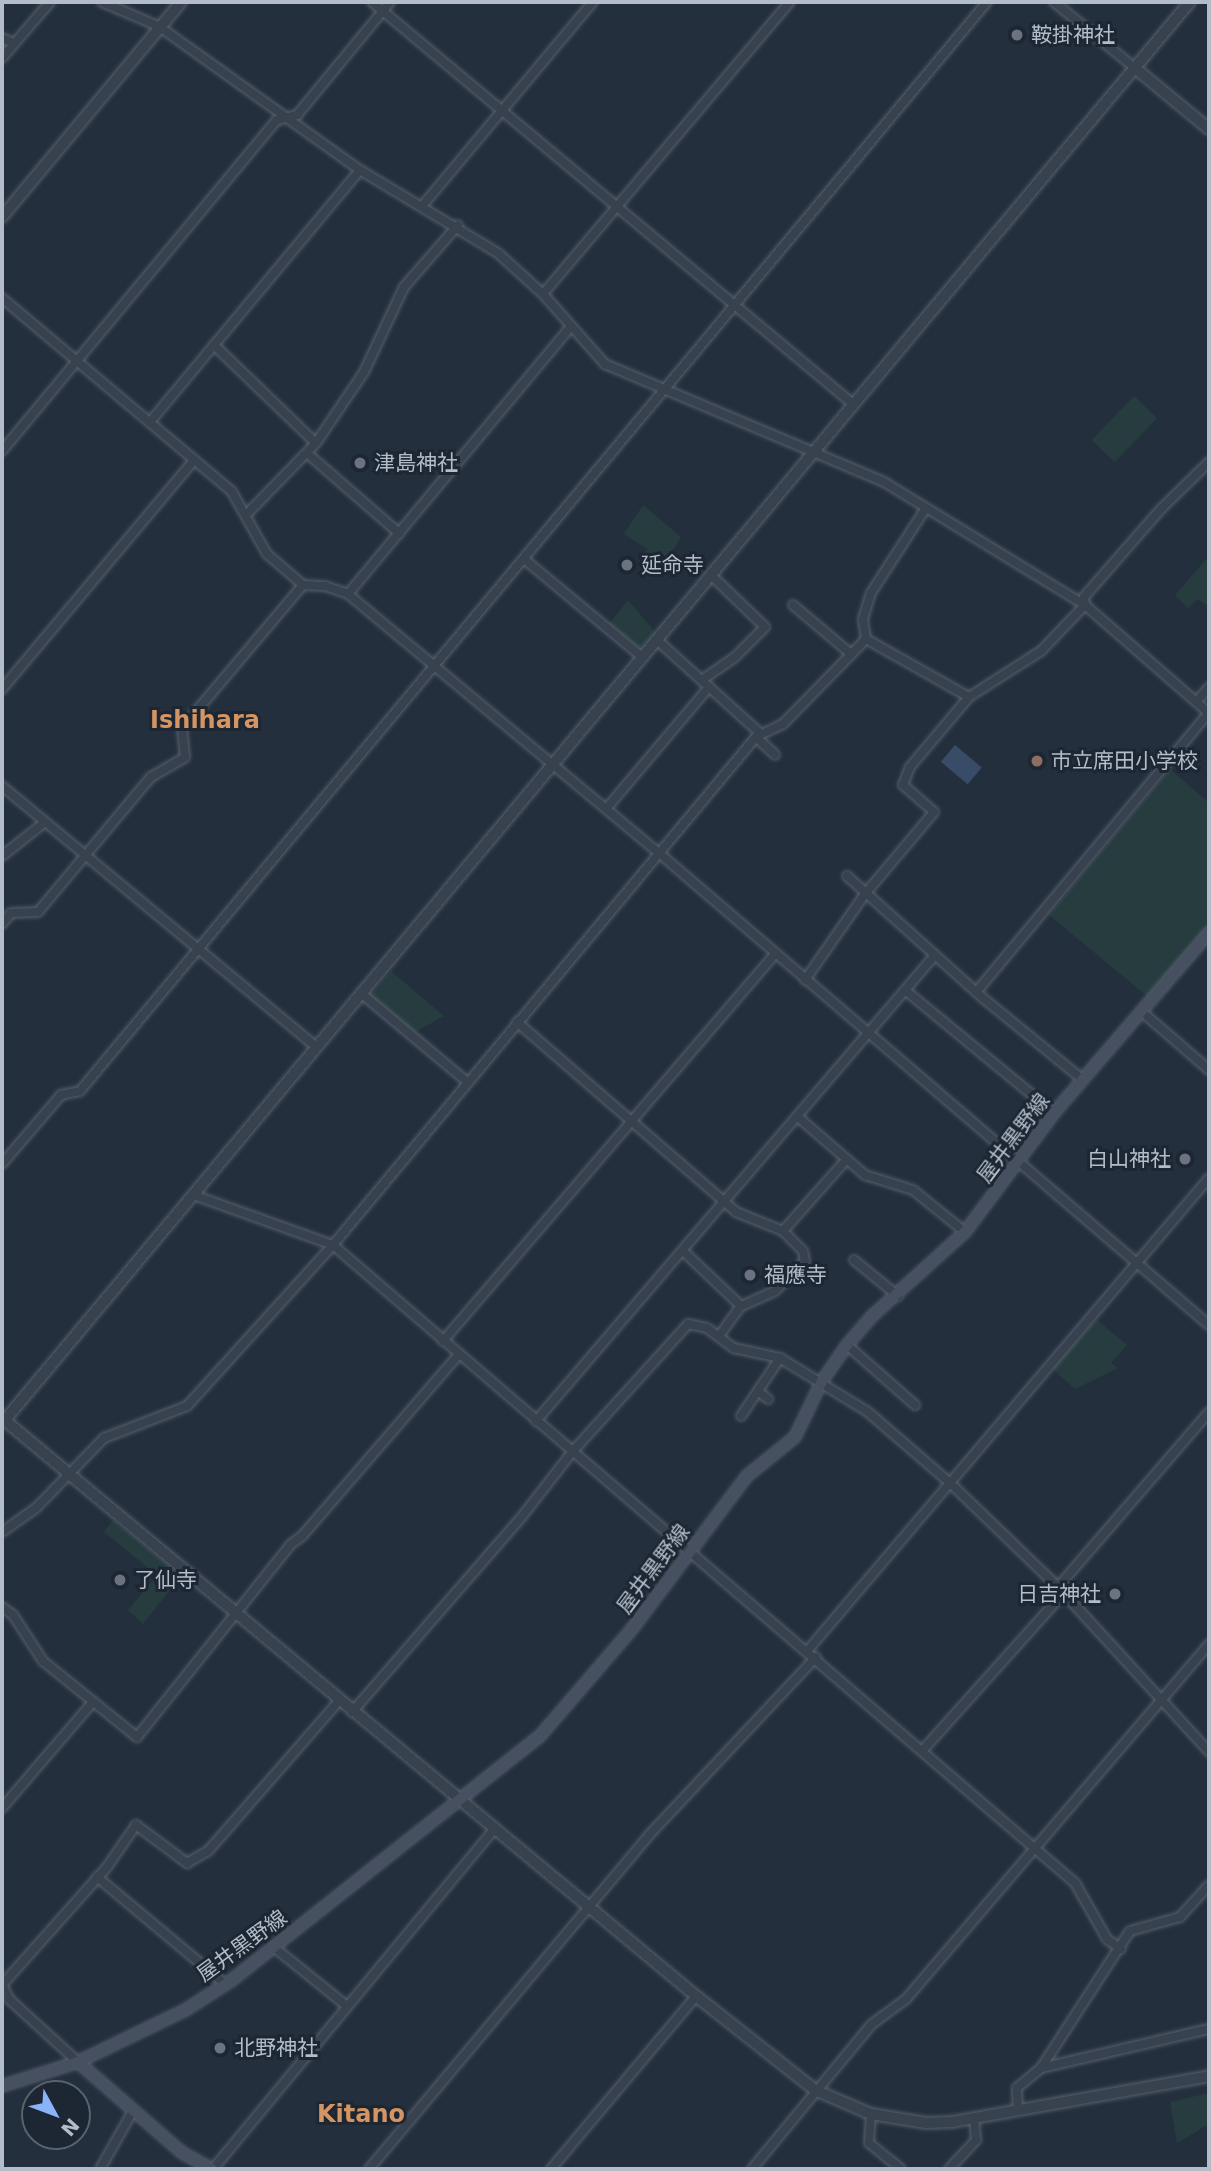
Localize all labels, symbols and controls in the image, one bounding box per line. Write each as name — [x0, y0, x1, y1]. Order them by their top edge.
place label: 鞍掛神社 — [1031, 22, 1115, 48]
marker: 鞍掛神社 — [1009, 27, 1025, 43]
place label: 津島神社 — [374, 450, 458, 476]
marker: 津島神社 — [352, 455, 368, 471]
place label: 延命寺 — [641, 552, 704, 578]
marker: 延命寺 — [619, 557, 635, 573]
district label: Ishihara — [150, 707, 260, 735]
place label: 市立席田小学校 — [1051, 748, 1198, 774]
marker: 市立席田小学校 — [1029, 753, 1045, 769]
street label: 屋井黒野線 — [971, 1088, 1055, 1188]
place label: 白山神社 — [1087, 1146, 1171, 1172]
marker: 白山神社 — [1177, 1151, 1193, 1167]
place label: 福應寺 — [764, 1262, 827, 1288]
marker: 福應寺 — [742, 1267, 758, 1283]
street label: 屋井黒野線 — [611, 1519, 695, 1619]
place label: 了仙寺 — [134, 1567, 197, 1593]
marker: 了仙寺 — [112, 1572, 128, 1588]
place label: 日吉神社 — [1017, 1581, 1101, 1607]
marker: 日吉神社 — [1107, 1586, 1123, 1602]
street label: 屋井黒野線 — [192, 1905, 292, 1987]
place label: 北野神社 — [234, 2035, 318, 2061]
marker: 北野神社 — [212, 2040, 228, 2056]
north arrow — [21, 2080, 91, 2150]
district label: Kitano — [317, 2101, 405, 2129]
text: N — [57, 2114, 84, 2141]

